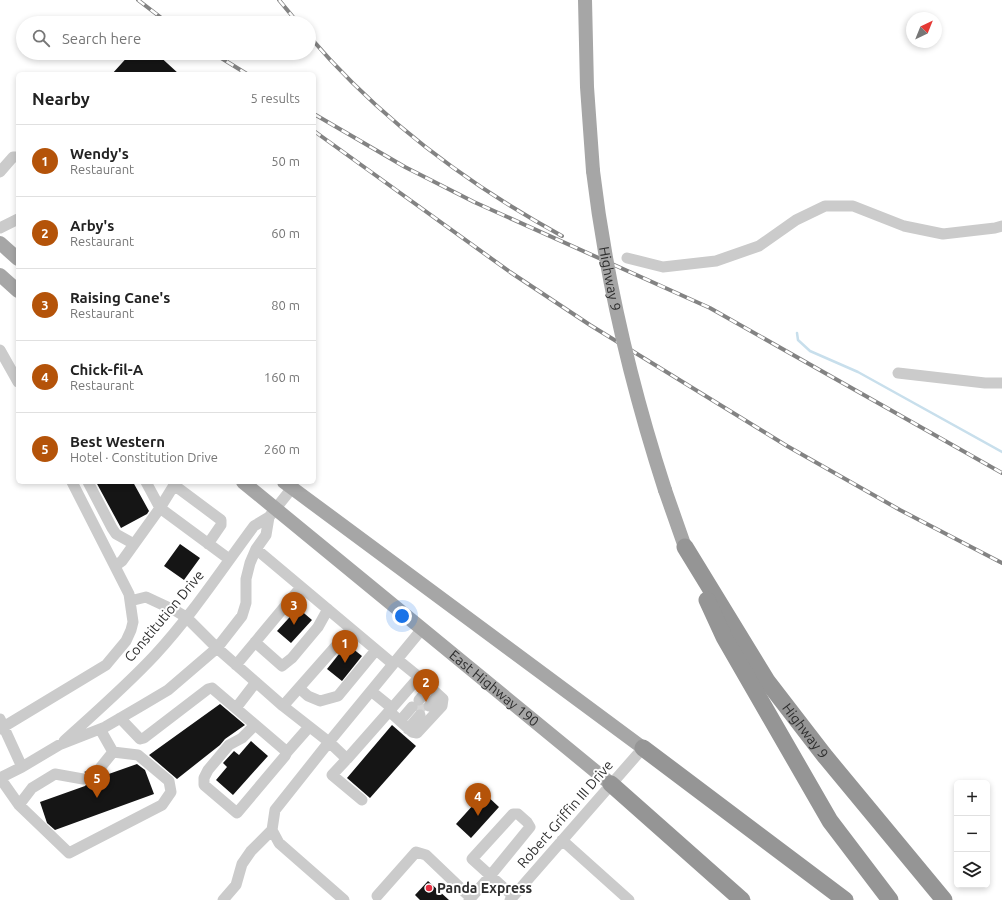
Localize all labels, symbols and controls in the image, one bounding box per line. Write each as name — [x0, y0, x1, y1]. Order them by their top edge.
north arrow — [906, 12, 942, 48]
search box — [16, 16, 316, 60]
icon: search — [30, 27, 52, 49]
text: Search here — [62, 30, 141, 47]
text: Nearby — [32, 89, 90, 108]
text: 5 results — [250, 91, 300, 105]
text: Wendy's — [70, 145, 129, 162]
text: 1 — [41, 154, 49, 168]
text: 50 m — [271, 154, 300, 168]
text: Restaurant — [70, 162, 134, 176]
text: Arby's — [70, 217, 114, 234]
text: 2 — [41, 226, 49, 240]
text: 60 m — [271, 226, 300, 240]
text: Restaurant — [70, 234, 134, 248]
street label: Highway 9 — [596, 245, 624, 312]
text: Raising Cane's — [70, 289, 170, 306]
text: 3 — [41, 298, 49, 312]
text: 80 m — [271, 298, 300, 312]
text: Restaurant — [70, 306, 134, 320]
text: Chick-fil-A — [70, 361, 143, 378]
text: 4 — [41, 370, 49, 384]
text: 160 m — [264, 370, 300, 384]
text: Restaurant — [70, 378, 134, 392]
text: Best Western — [70, 433, 165, 450]
text: 5 — [41, 442, 49, 456]
text: 260 m — [264, 442, 300, 456]
text: Hotel · Constitution Drive — [70, 450, 218, 464]
street label: Constitution Drive — [121, 567, 207, 665]
pin: 3 — [281, 592, 307, 625]
your location — [392, 606, 412, 626]
pin: 1 — [332, 630, 358, 663]
street label: East Highway 190 — [446, 647, 542, 730]
pin: 2 — [413, 669, 439, 702]
street label: Highway 9 — [779, 700, 832, 762]
street label: Robert Griffin III Drive — [514, 757, 616, 871]
pin: 5 — [84, 765, 110, 798]
map controls — [954, 780, 990, 888]
button: + — [954, 780, 990, 816]
pin: 4 — [465, 783, 491, 816]
button: − — [954, 816, 990, 852]
button: layers — [954, 852, 990, 888]
place label: Panda Express — [437, 880, 533, 896]
marker: Panda Express — [424, 883, 434, 893]

